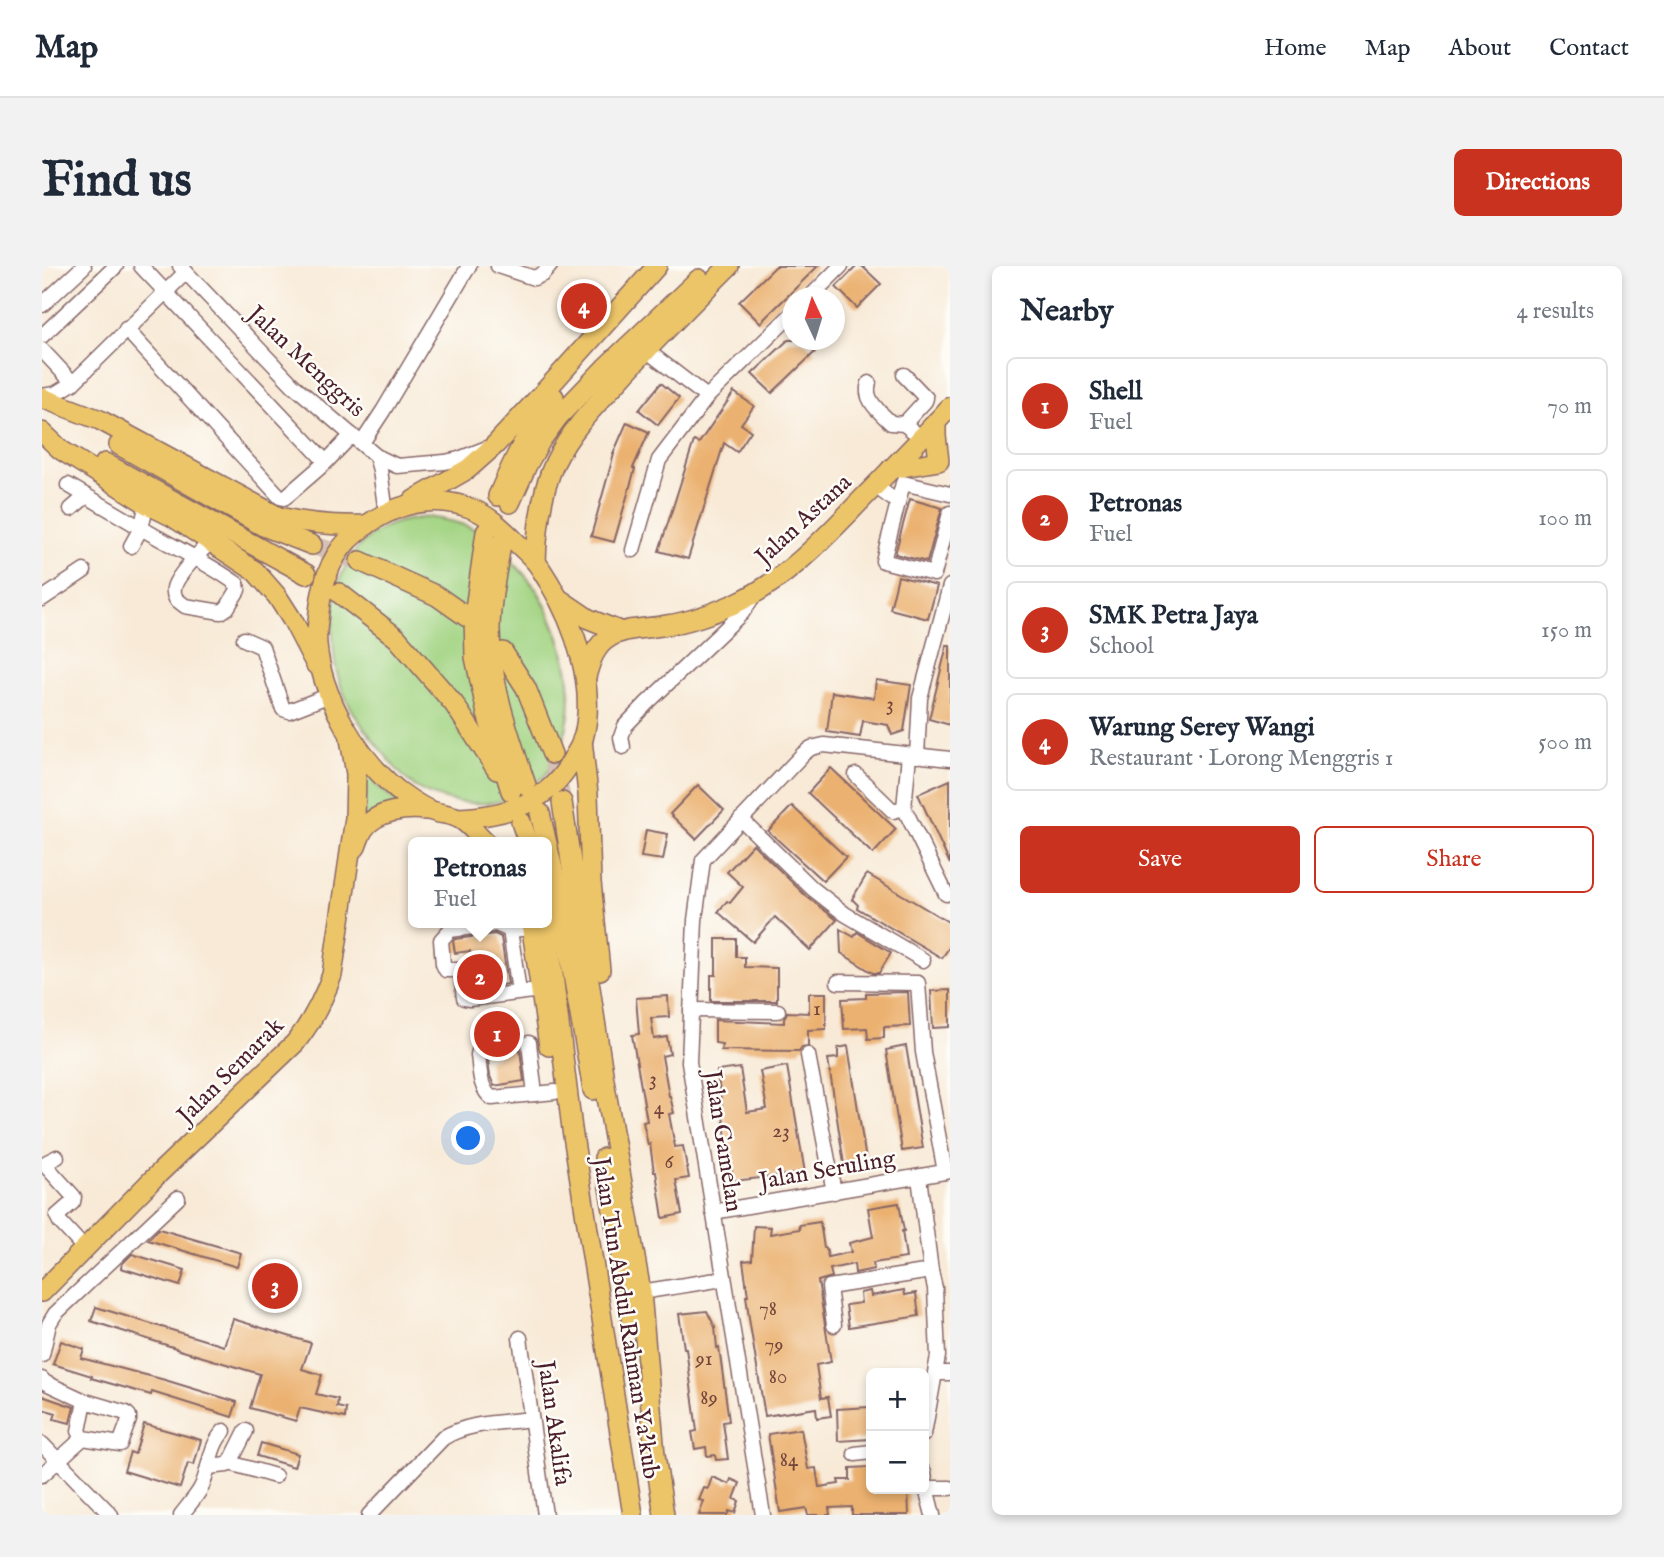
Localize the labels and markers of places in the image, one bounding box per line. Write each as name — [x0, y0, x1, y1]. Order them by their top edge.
pin: 4 — [561, 280, 607, 332]
pin: 2 — [457, 951, 503, 1003]
pin: 1 — [474, 1008, 520, 1060]
pin: 3 — [252, 1260, 298, 1312]

